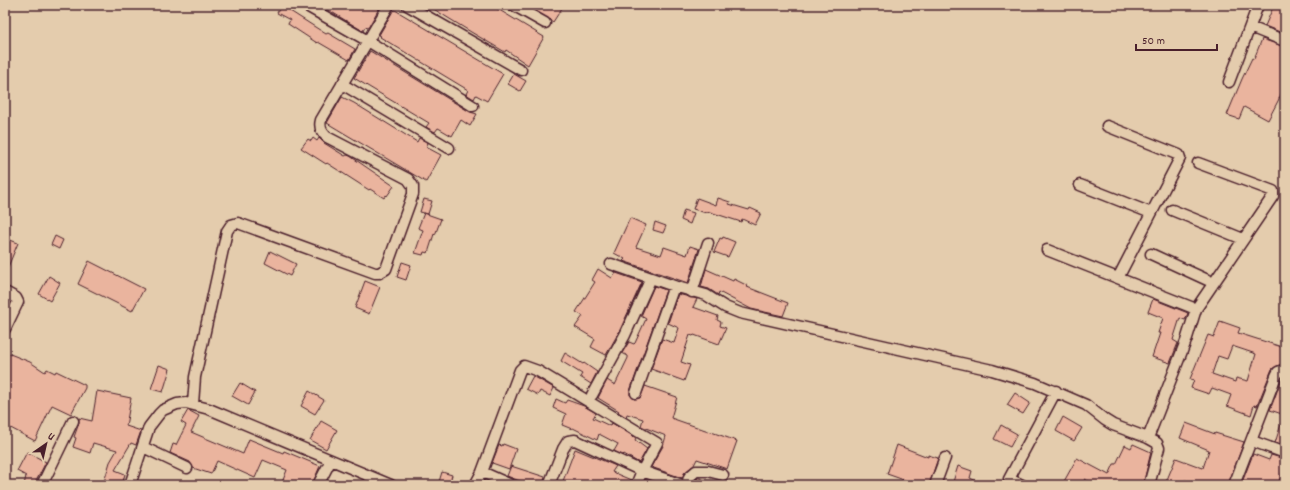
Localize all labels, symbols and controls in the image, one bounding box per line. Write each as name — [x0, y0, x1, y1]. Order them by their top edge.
scale bar — [1136, 26, 1217, 52]
text: 50 m — [1142, 33, 1165, 50]
north arrow — [26, 424, 66, 464]
text: U — [44, 429, 57, 445]

